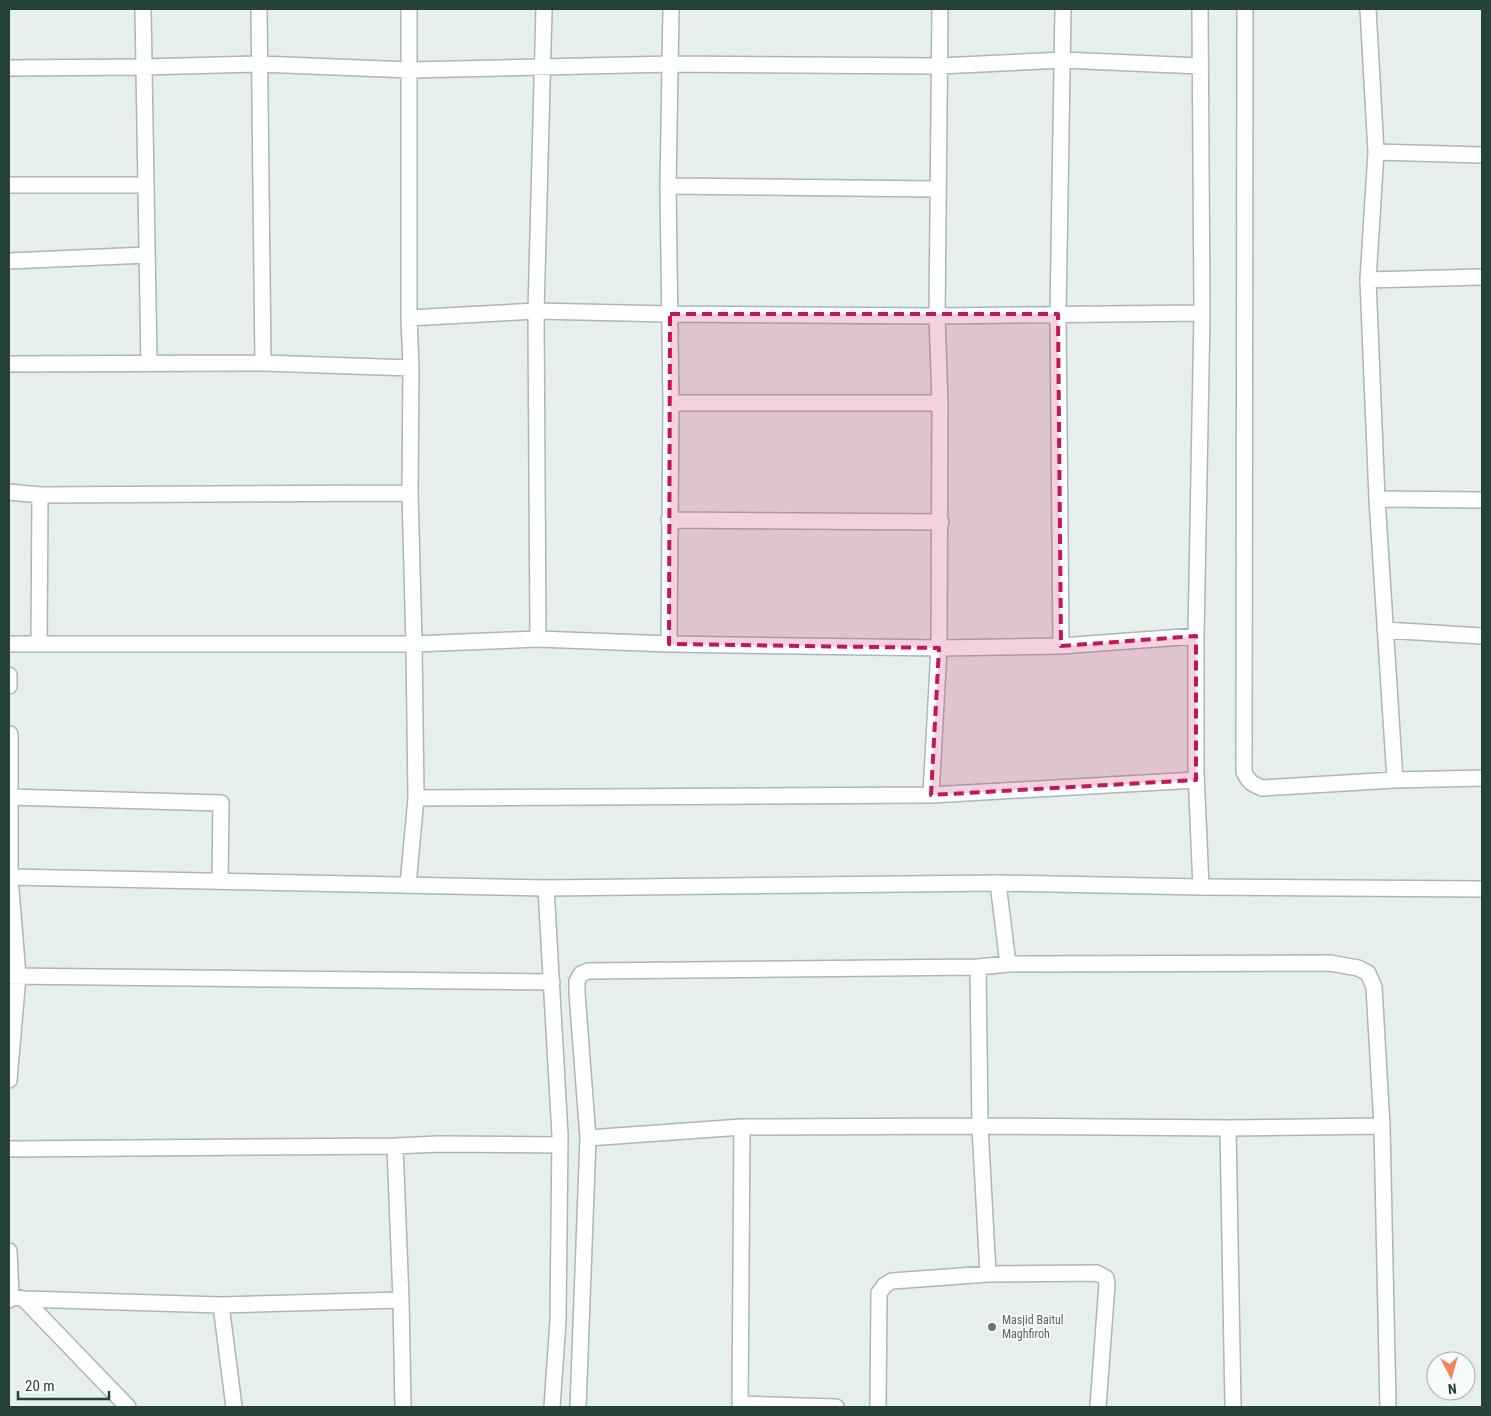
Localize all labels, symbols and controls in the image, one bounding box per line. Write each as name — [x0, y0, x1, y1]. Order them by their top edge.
place label: Masjid Baitul Maghfiroh — [1002, 1313, 1064, 1341]
marker: Masjid Baitul Maghfiroh — [986, 1321, 998, 1333]
north arrow — [1426, 1351, 1476, 1401]
scale bar — [18, 1368, 109, 1400]
text: 20 m — [25, 1377, 55, 1395]
text: N — [1447, 1381, 1457, 1397]

